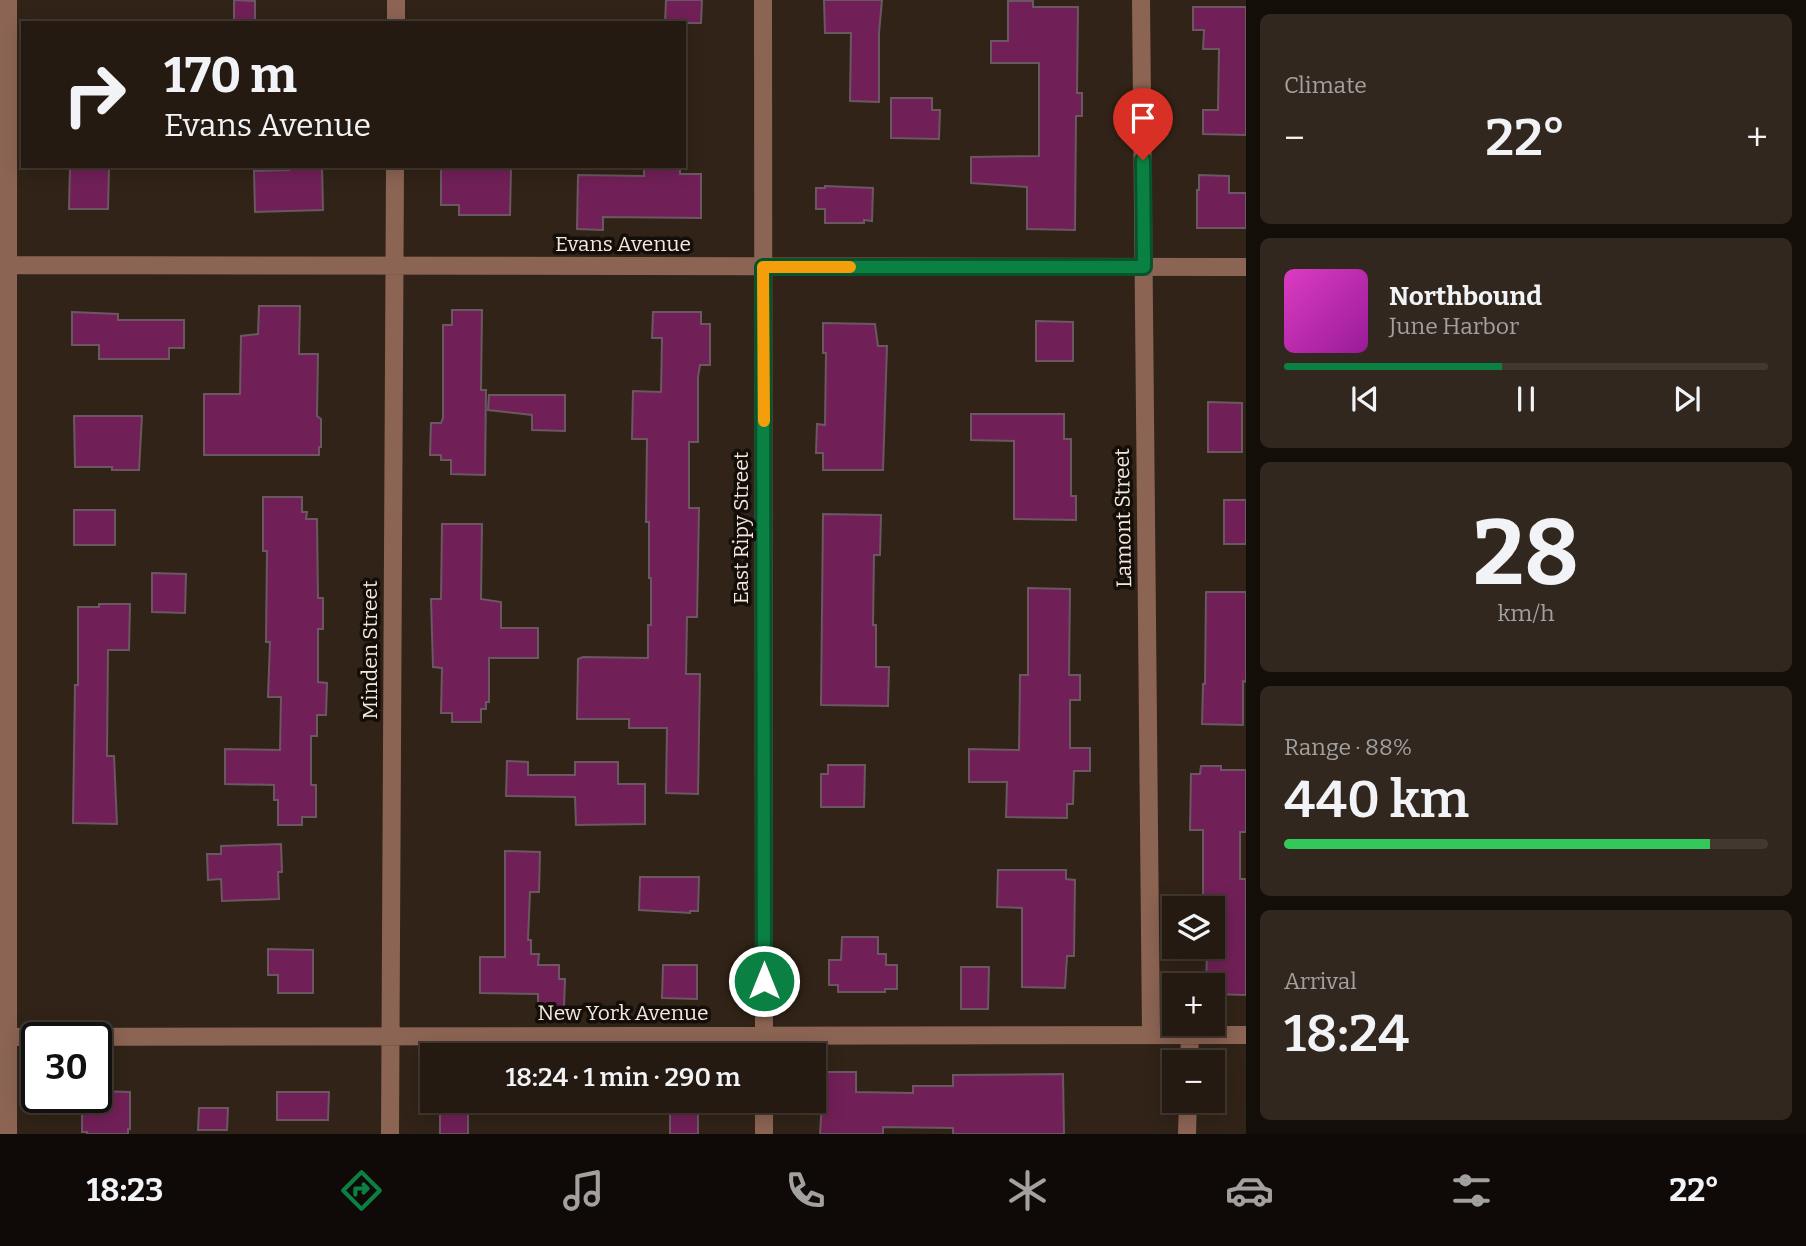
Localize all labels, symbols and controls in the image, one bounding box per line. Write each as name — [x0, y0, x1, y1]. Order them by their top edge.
text: 170 m — [164, 46, 297, 105]
icon: right — [49, 49, 140, 140]
text: Climate — [1284, 71, 1367, 99]
pin — [1113, 88, 1173, 160]
icon: arrive — [1124, 99, 1162, 137]
text: Evans Avenue — [164, 106, 371, 144]
text: 22° — [1485, 106, 1566, 169]
text: − — [1284, 115, 1305, 161]
text: + — [1746, 115, 1768, 161]
street label: Evans Avenue — [555, 231, 691, 257]
text: Northbound — [1389, 281, 1542, 312]
text: June Harbor — [1389, 312, 1519, 340]
icon: previous — [1346, 380, 1384, 418]
icon: pause — [1507, 380, 1545, 418]
icon: next — [1668, 380, 1706, 418]
street label: Lamont Street — [1109, 448, 1137, 588]
street label: East Ripy Street — [728, 451, 754, 604]
text: 28 — [1473, 499, 1579, 608]
street label: Minden Street — [357, 580, 383, 720]
text: km/h — [1498, 599, 1554, 627]
text: Range · 88% — [1284, 733, 1412, 761]
text: 440 km — [1284, 768, 1469, 831]
map controls — [1162, 896, 1225, 1113]
button: layers — [1162, 896, 1225, 959]
position arrow — [727, 944, 801, 1018]
text: Arrival — [1284, 967, 1357, 995]
button: + — [1162, 973, 1225, 1036]
street label: New York Avenue — [537, 1000, 709, 1026]
text: 18:24 — [1284, 1002, 1409, 1065]
speed limit sign: 30 — [21, 1022, 112, 1113]
button: − — [1162, 1050, 1225, 1113]
text: 18:24 · 1 min · 290 m — [505, 1062, 741, 1093]
icon: directions — [337, 1166, 386, 1215]
icon: music — [559, 1166, 608, 1215]
icon: phone — [781, 1166, 830, 1215]
icon: climate — [1003, 1166, 1052, 1215]
icon: car — [1225, 1166, 1274, 1215]
icon: filters — [1447, 1166, 1496, 1215]
text: 18:23 — [87, 1171, 164, 1209]
text: 22° — [1669, 1171, 1719, 1209]

